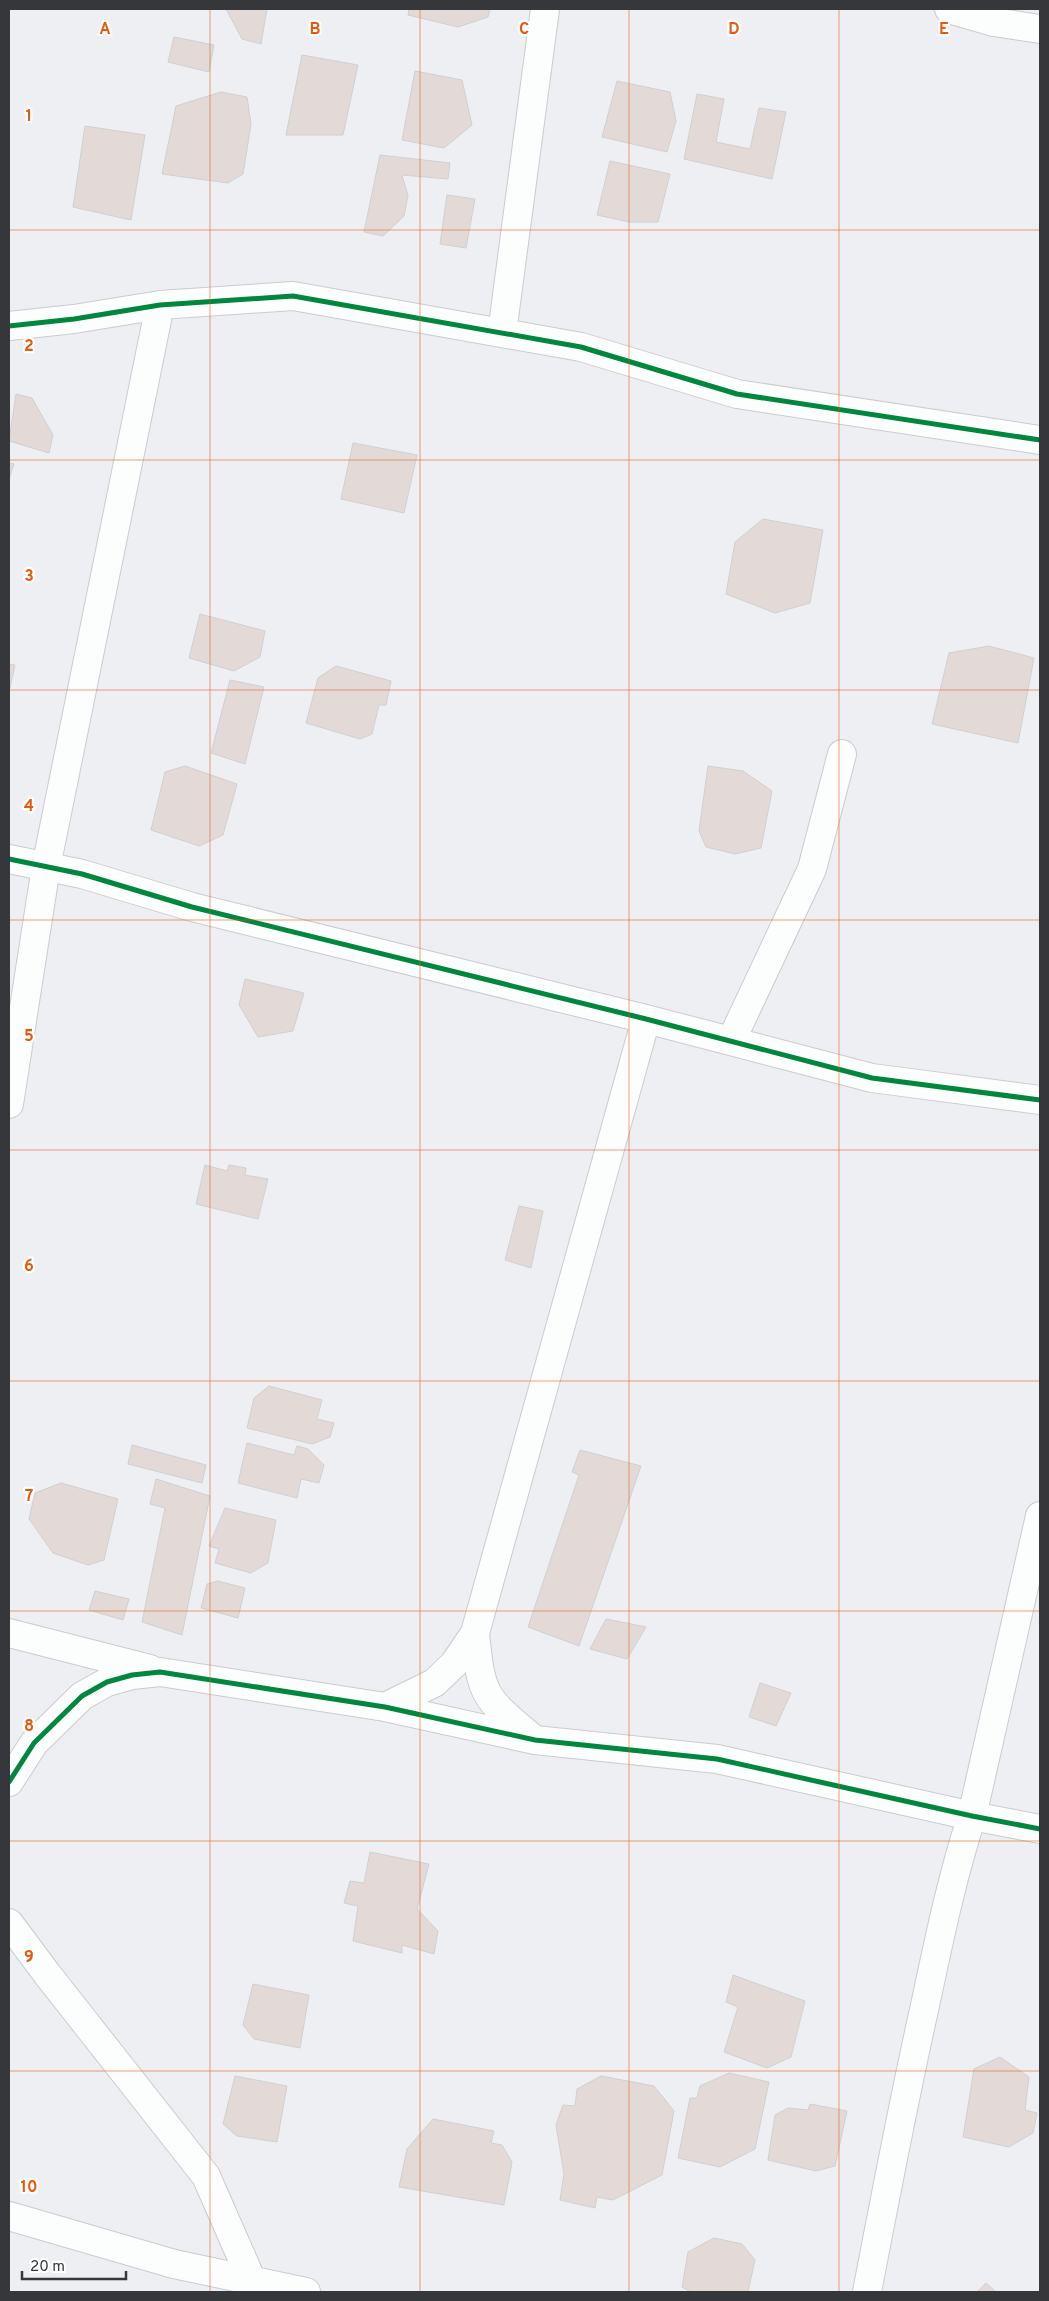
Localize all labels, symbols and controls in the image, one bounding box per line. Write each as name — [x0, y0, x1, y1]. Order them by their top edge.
text: A — [99, 20, 111, 40]
text: B — [309, 20, 321, 40]
text: C — [519, 20, 529, 40]
text: D — [728, 20, 740, 40]
text: E — [939, 20, 949, 40]
text: 1 — [26, 107, 32, 127]
text: 2 — [24, 337, 34, 357]
text: 3 — [24, 567, 34, 587]
text: 4 — [24, 797, 34, 817]
text: 5 — [24, 1027, 34, 1047]
text: 6 — [24, 1257, 34, 1277]
text: 7 — [25, 1487, 33, 1507]
text: 8 — [24, 1717, 34, 1737]
text: 9 — [24, 1948, 34, 1968]
text: 10 — [21, 2178, 37, 2198]
scale bar — [22, 2248, 126, 2280]
text: 20 m — [30, 2258, 65, 2277]

